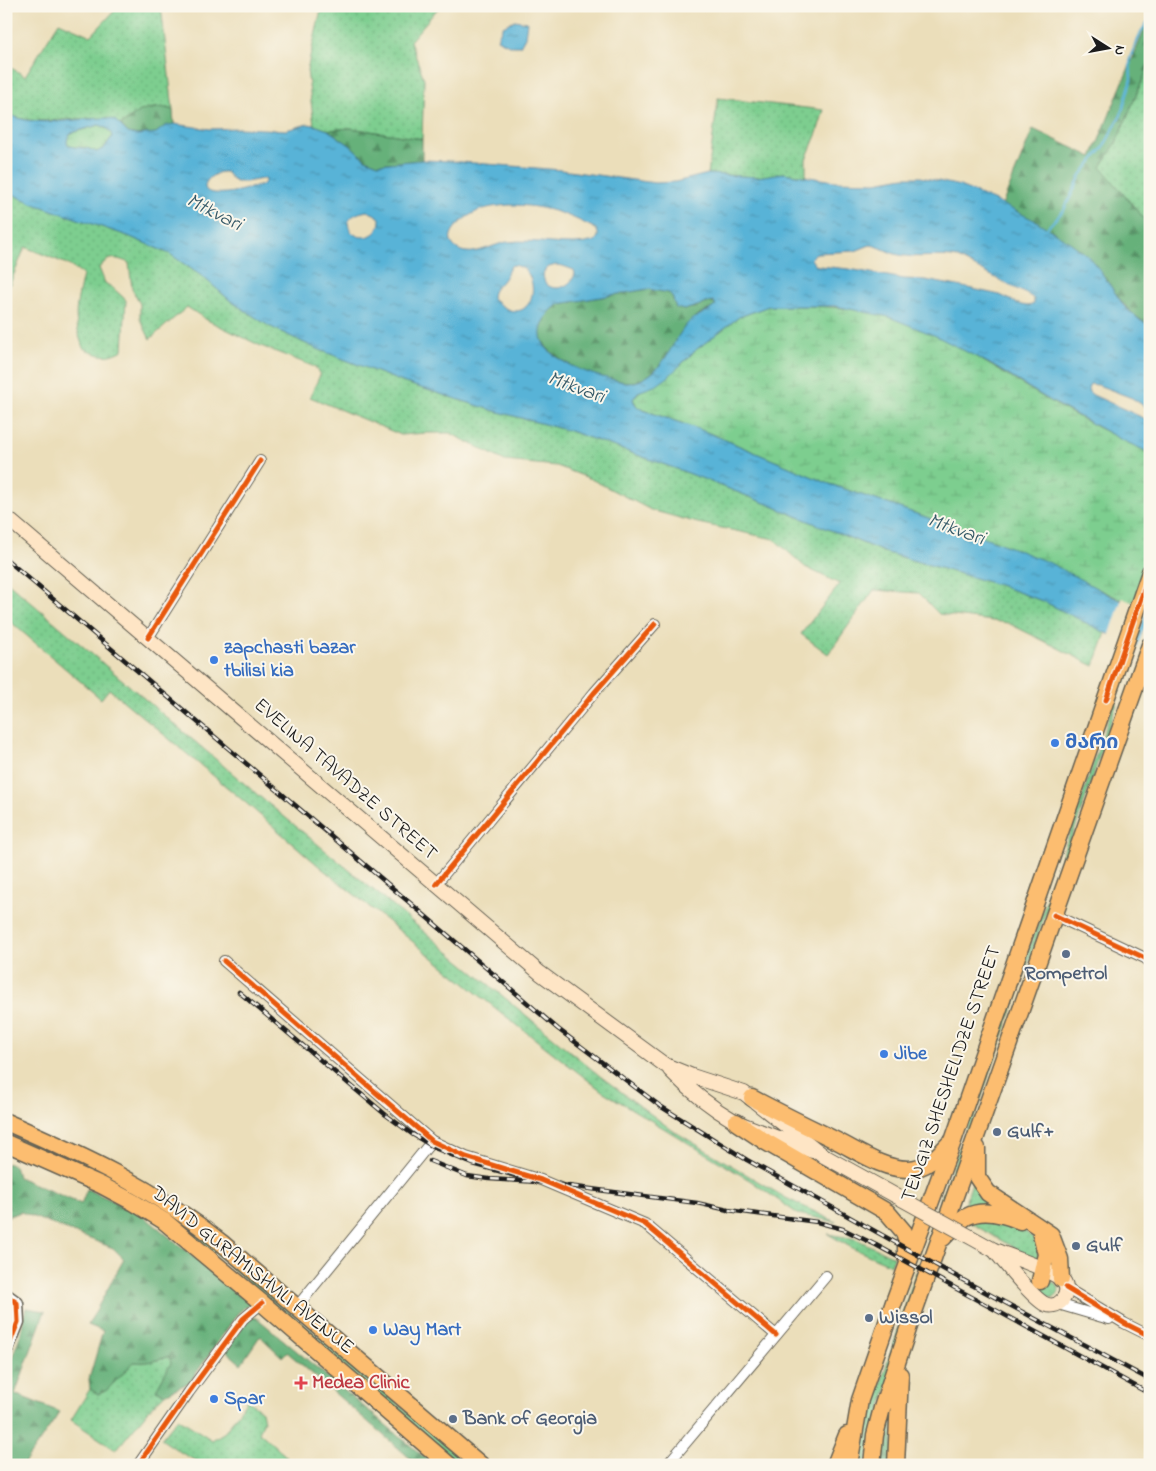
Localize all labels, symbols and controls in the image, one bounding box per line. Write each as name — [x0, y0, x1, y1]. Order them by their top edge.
north arrow — [1084, 22, 1134, 72]
text: N — [1108, 44, 1130, 57]
water label: Mtkvari — [181, 186, 249, 241]
water label: Mtkvari — [543, 364, 611, 413]
water label: Mtkvari — [923, 506, 991, 555]
place label: zapchasti bazar tbilisi kia — [223, 634, 356, 686]
marker: zapchasti bazar tbilisi kia — [208, 654, 220, 666]
street label: EVELINA TAVADZE STREET — [247, 692, 443, 868]
place label: მარი — [1065, 729, 1118, 758]
marker: მარი — [1049, 737, 1061, 749]
street label: TENGIZ SHESHELIDZE STREET — [894, 942, 1010, 1206]
marker: Rompetrol — [1060, 948, 1072, 960]
place label: Rompetrol — [1025, 960, 1107, 989]
place label: Jibe — [894, 1040, 928, 1069]
marker: Jibe — [878, 1048, 890, 1060]
place label: Gulf+ — [1007, 1118, 1055, 1147]
marker: Gulf+ — [991, 1126, 1003, 1138]
street label: DAVID GURAMISHVILI AVENUE — [143, 1179, 360, 1362]
place label: Gulf — [1086, 1232, 1123, 1261]
marker: Gulf — [1070, 1240, 1082, 1252]
place label: Wissol — [879, 1304, 933, 1333]
marker: Wissol — [863, 1312, 875, 1324]
place label: Way Mart — [383, 1316, 462, 1346]
marker: Way Mart — [367, 1324, 379, 1336]
place label: Medea Clinic — [312, 1369, 410, 1398]
marker: Medea Clinic — [294, 1376, 308, 1390]
place label: Spar — [224, 1385, 266, 1414]
marker: Spar — [208, 1393, 220, 1405]
place label: Bank of Georgia — [462, 1405, 597, 1435]
marker: Bank of Georgia — [447, 1413, 459, 1425]

